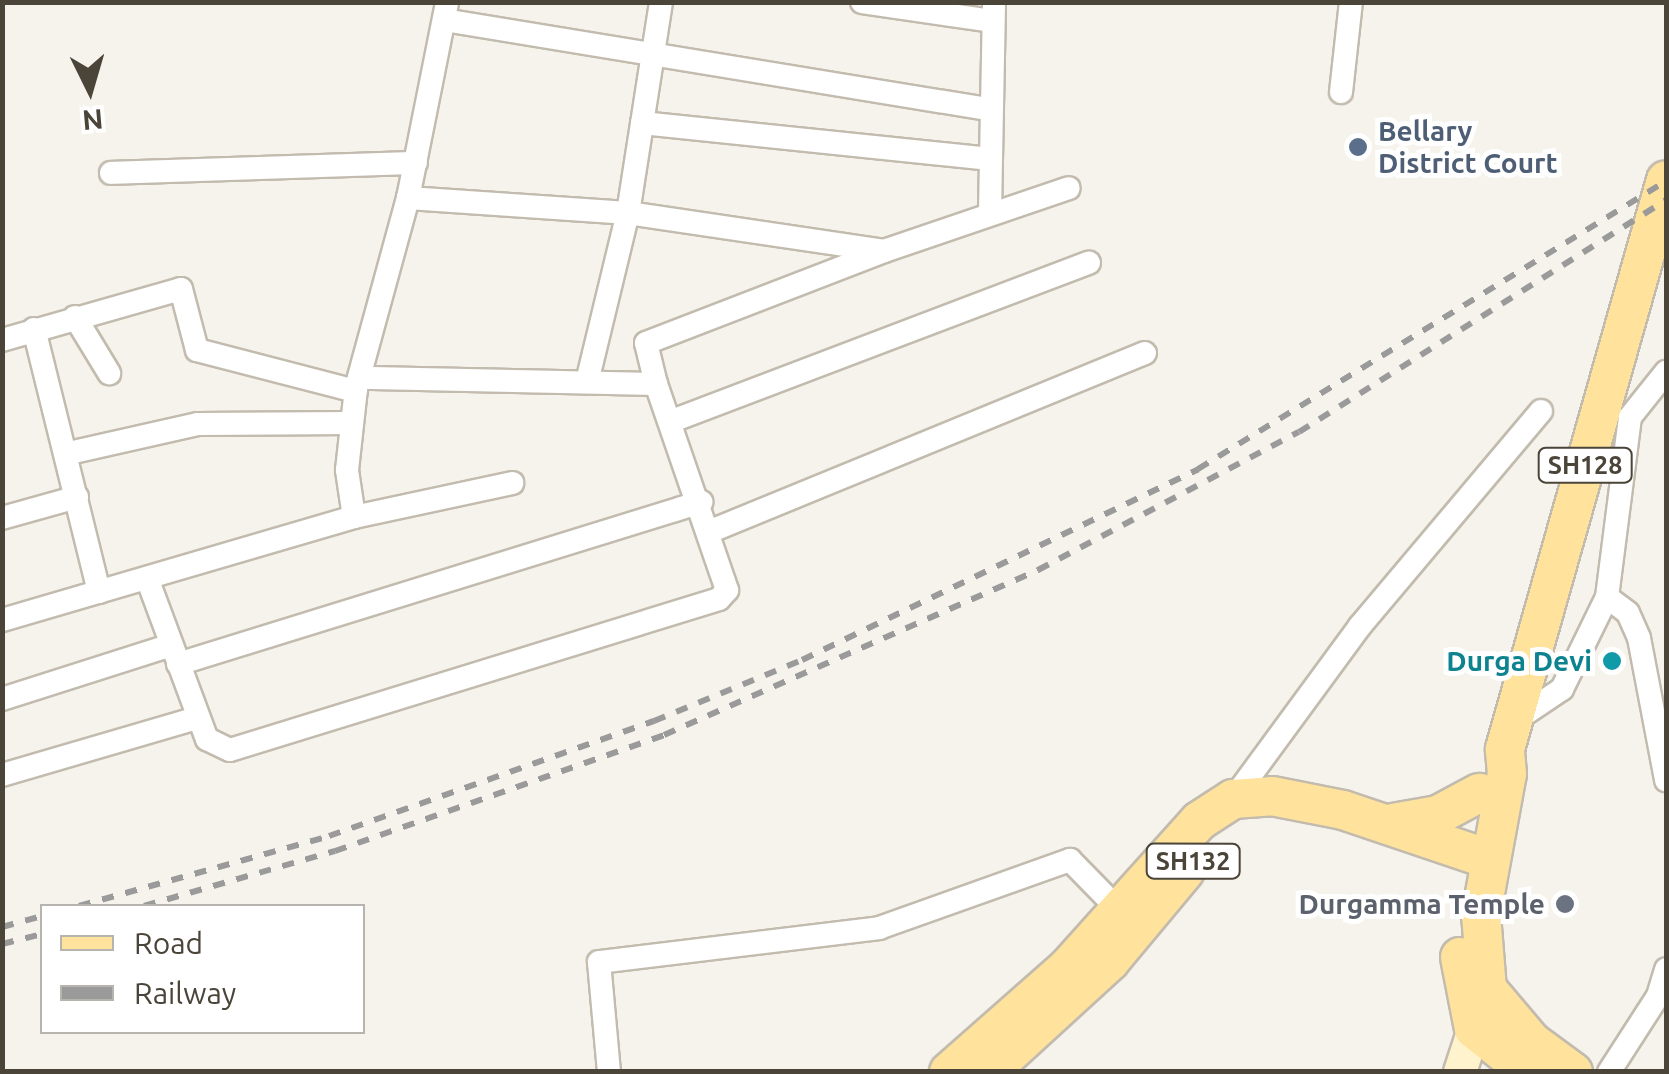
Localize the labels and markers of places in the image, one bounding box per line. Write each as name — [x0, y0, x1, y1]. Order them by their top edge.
place label: Bellary District Court — [1378, 114, 1558, 180]
marker: Bellary District Court — [1347, 136, 1369, 158]
place label: Durga Devi — [1446, 644, 1592, 678]
marker: Durga Devi — [1601, 650, 1623, 672]
place label: Durgamma Temple — [1299, 887, 1545, 921]
marker: Durgamma Temple — [1554, 893, 1576, 915]

